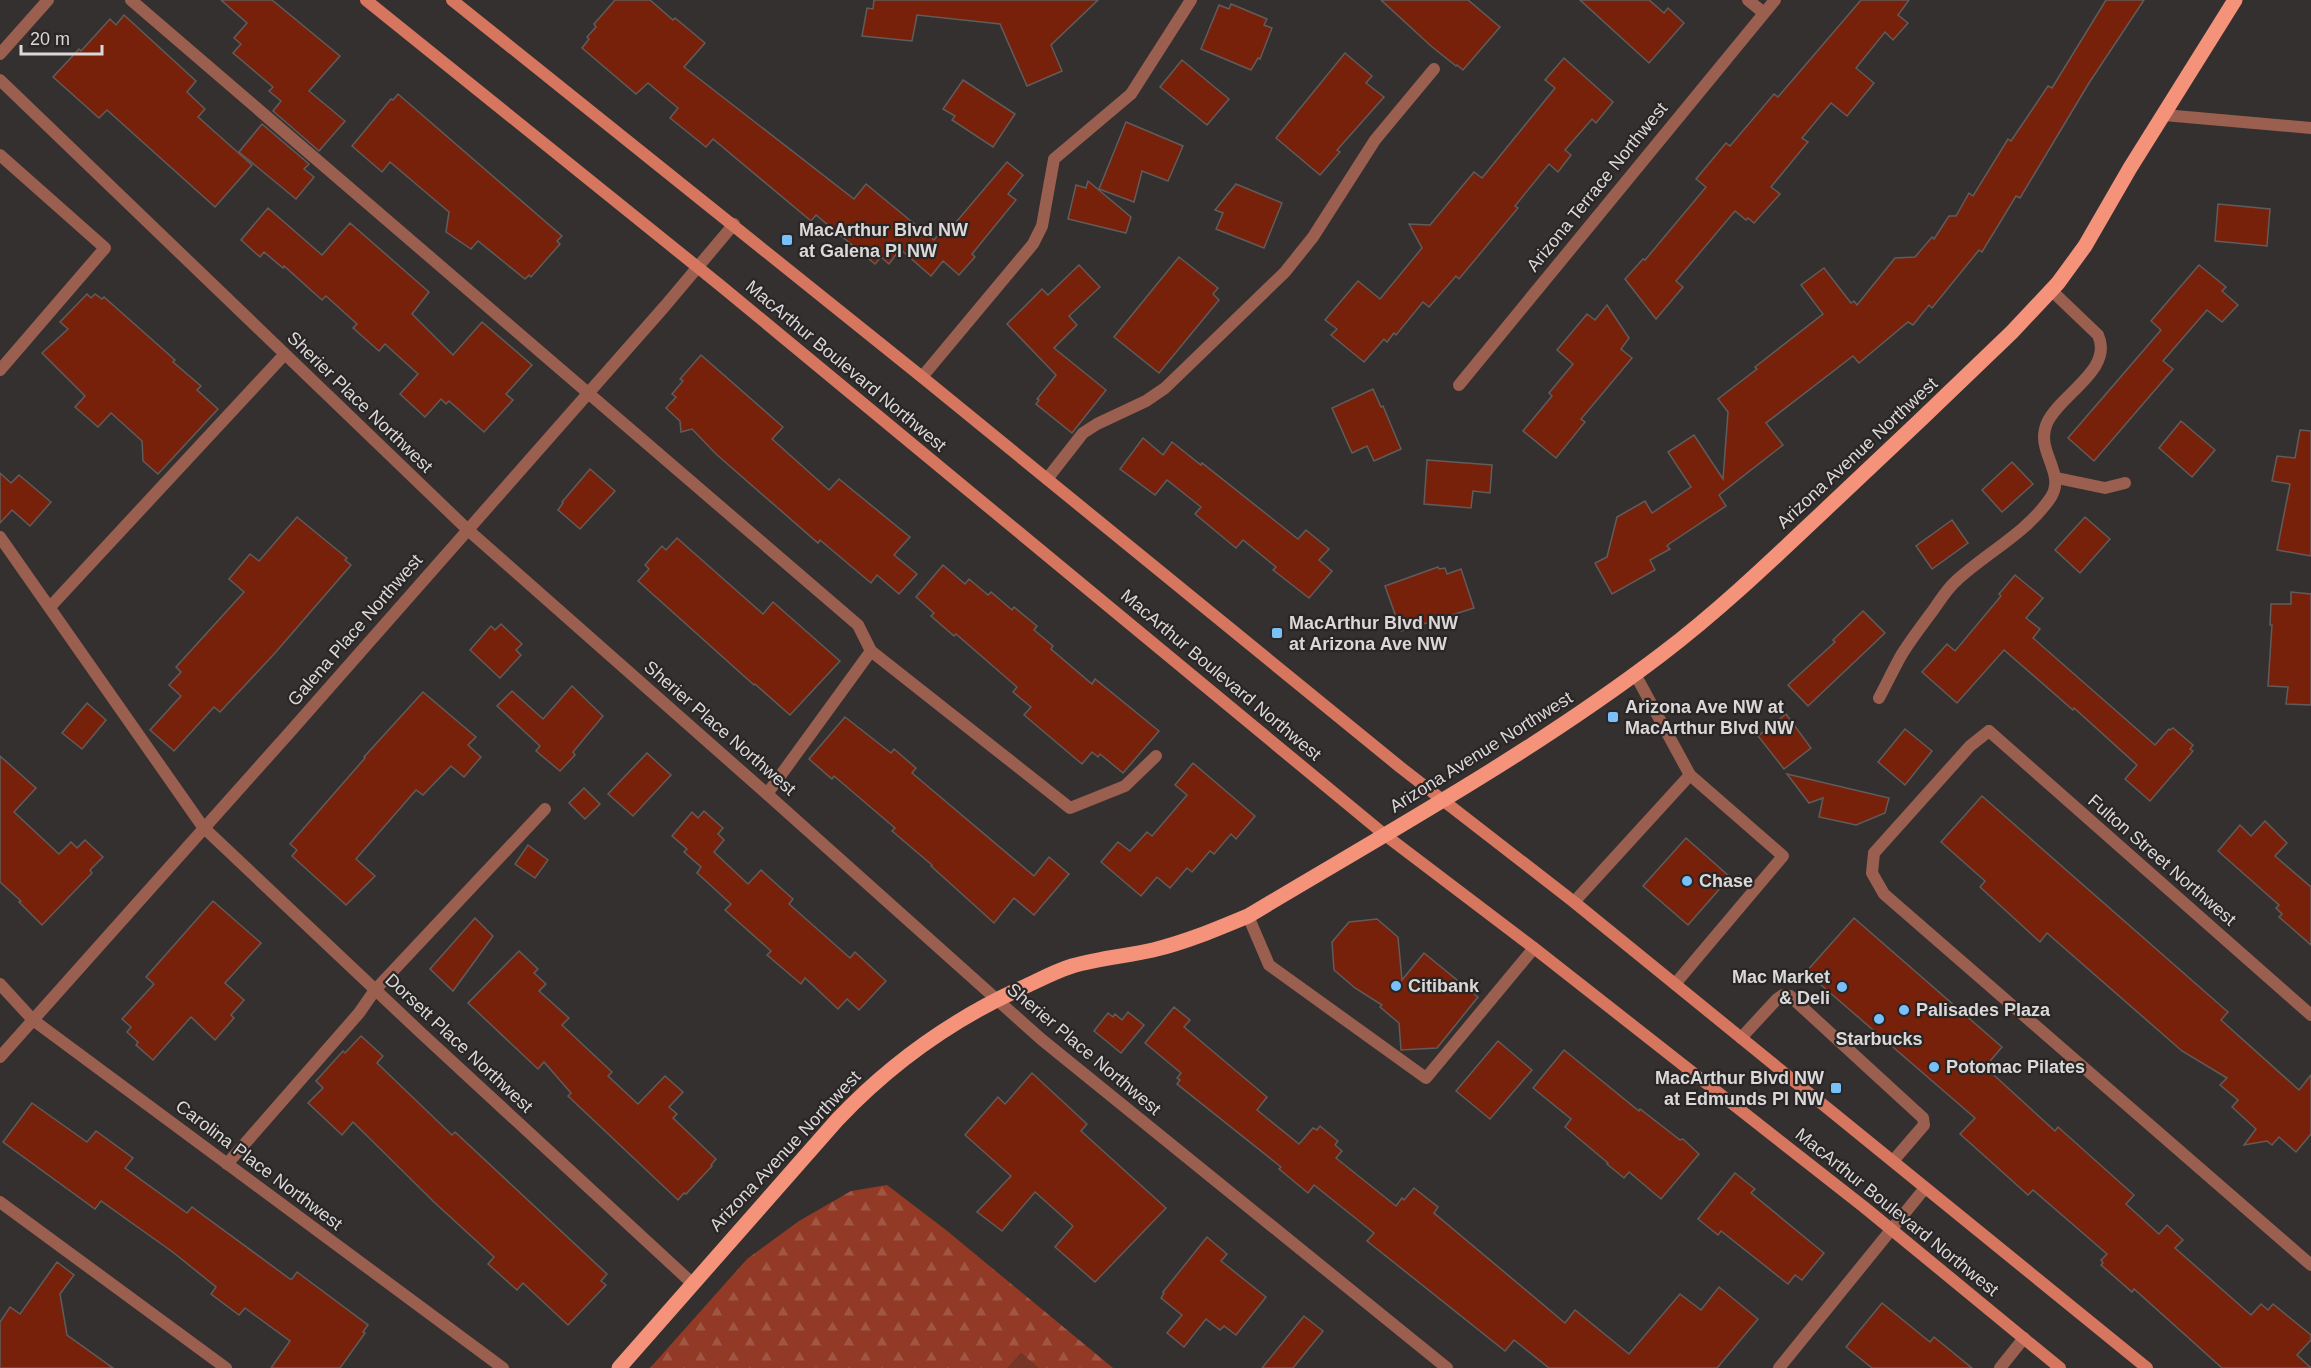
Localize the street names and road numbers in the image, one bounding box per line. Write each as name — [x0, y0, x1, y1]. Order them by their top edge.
street label: Arizona Terrace Northwest — [1523, 98, 1671, 276]
street label: MacArthur Boulevard Northwest — [742, 276, 950, 456]
street label: Sherier Place Northwest — [283, 327, 437, 477]
street label: Arizona Avenue Northwest — [1773, 373, 1941, 533]
street label: Galena Place Northwest — [284, 550, 426, 710]
street label: MacArthur Boulevard Northwest — [1117, 585, 1325, 765]
street label: Sherier Place Northwest — [640, 657, 800, 799]
street label: Arizona Avenue Northwest — [1386, 687, 1576, 817]
street label: Fulton Street Northwest — [2084, 790, 2240, 930]
street label: Dorsett Place Northwest — [381, 970, 537, 1116]
street label: Sherier Place Northwest — [1003, 979, 1165, 1119]
street label: Arizona Avenue Northwest — [705, 1067, 865, 1235]
street label: Carolina Place Northwest — [172, 1096, 346, 1234]
street label: MacArthur Boulevard Northwest — [1792, 1124, 2002, 1300]

